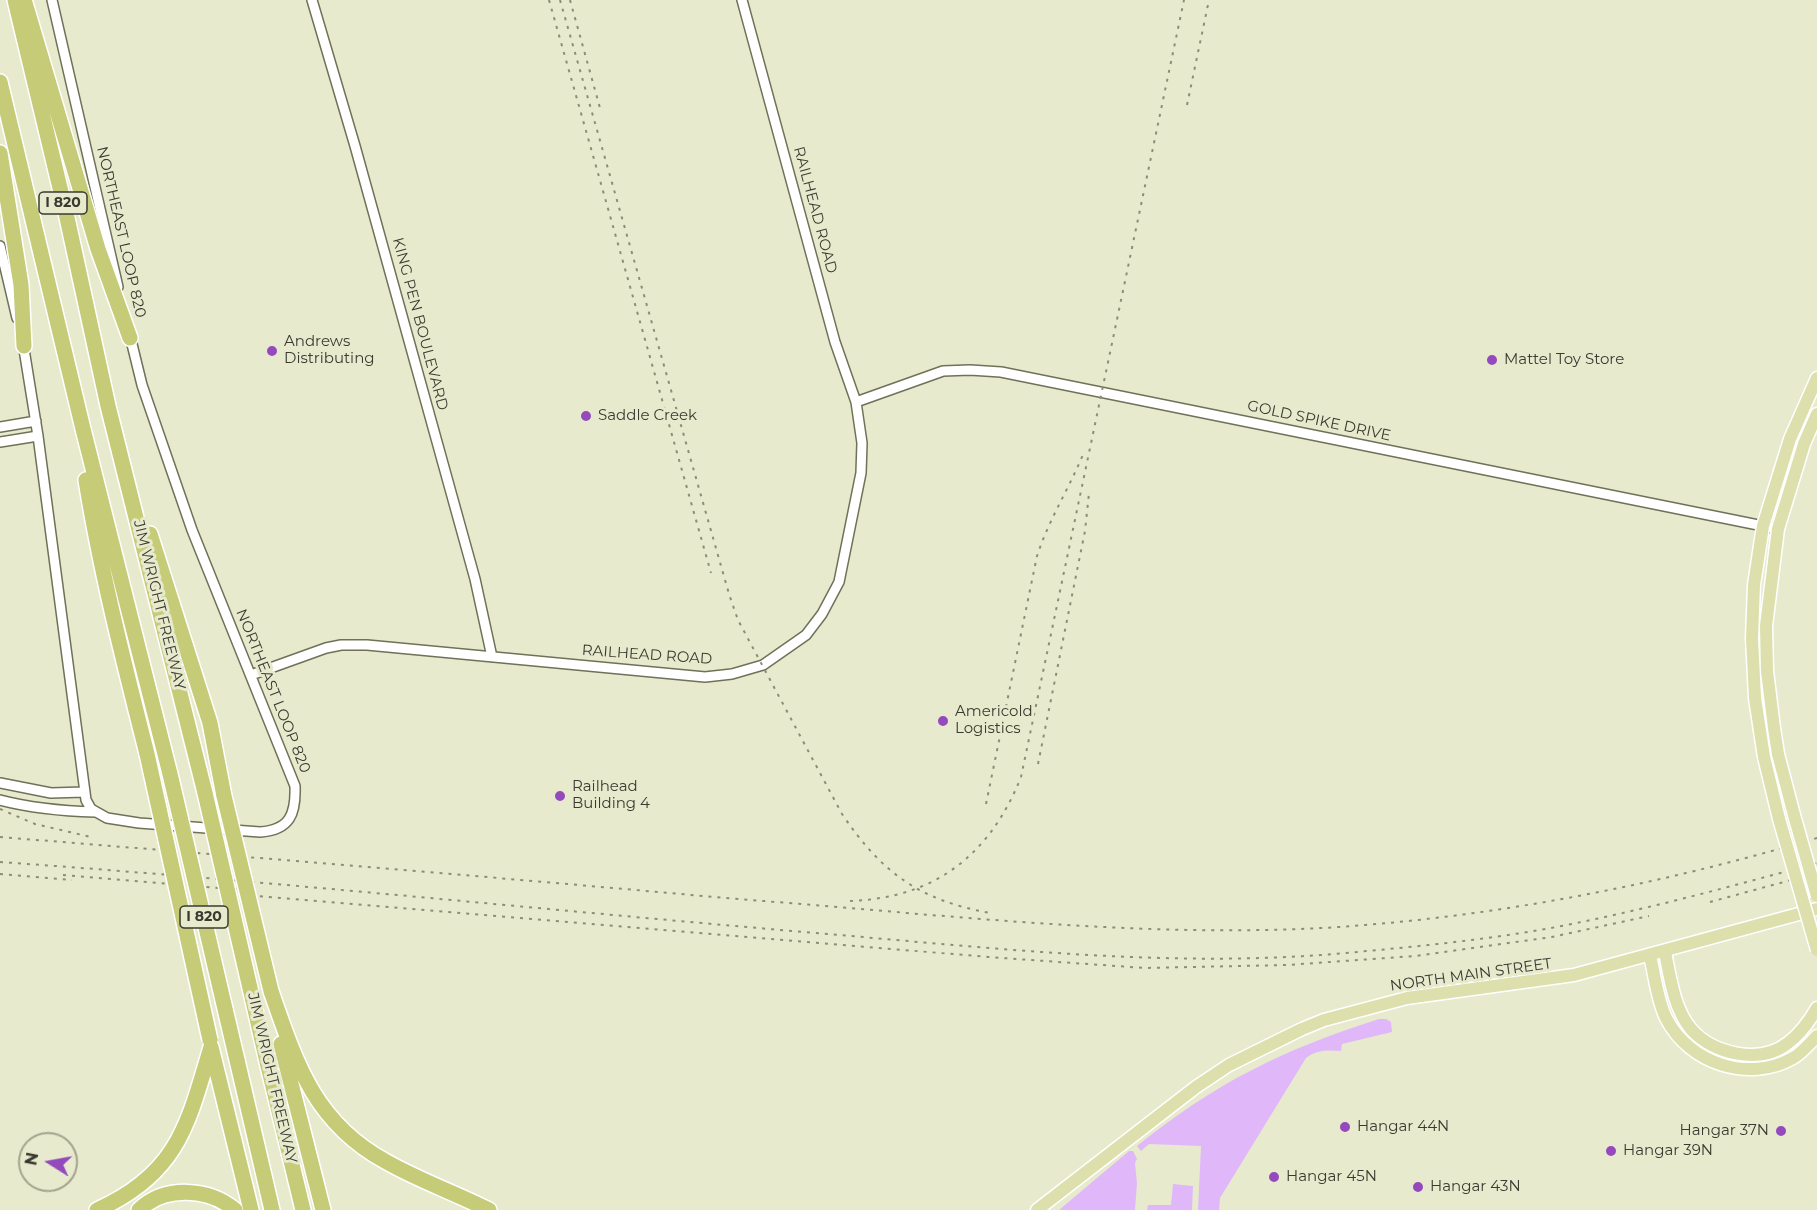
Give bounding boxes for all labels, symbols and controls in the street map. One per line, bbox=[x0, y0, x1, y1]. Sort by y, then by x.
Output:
street label: NORTHEAST LOOP 820 bbox=[93, 145, 149, 319]
street label: RAILHEAD ROAD bbox=[789, 145, 841, 275]
road number: I 820 bbox=[39, 192, 87, 214]
street label: KING PEN BOULEVARD bbox=[388, 236, 452, 412]
place label: Andrews Distributing bbox=[284, 333, 375, 368]
marker: Andrews Distributing bbox=[265, 344, 279, 358]
place label: Mattel Toy Store bbox=[1504, 351, 1624, 369]
marker: Mattel Toy Store bbox=[1485, 353, 1499, 367]
street label: GOLD SPIKE DRIVE bbox=[1246, 397, 1392, 445]
place label: Saddle Creek bbox=[598, 407, 697, 425]
marker: Saddle Creek bbox=[579, 409, 593, 423]
street label: JIM WRIGHT FREEWAY bbox=[129, 518, 189, 692]
street label: NORTHEAST LOOP 820 bbox=[232, 606, 314, 776]
street label: RAILHEAD ROAD bbox=[581, 641, 713, 669]
place label: Americold Logistics bbox=[955, 703, 1033, 738]
marker: Americold Logistics bbox=[936, 714, 950, 728]
place label: Railhead Building 4 bbox=[572, 778, 650, 813]
marker: Railhead Building 4 bbox=[553, 789, 567, 803]
road number: I 820 bbox=[180, 906, 228, 928]
street label: NORTH MAIN STREET bbox=[1389, 955, 1553, 995]
street label: JIM WRIGHT FREEWAY bbox=[244, 991, 300, 1165]
place label: Hangar 44N bbox=[1357, 1118, 1449, 1136]
marker: Hangar 44N bbox=[1338, 1120, 1352, 1134]
place label: Hangar 37N bbox=[1679, 1122, 1769, 1140]
marker: Hangar 37N bbox=[1774, 1124, 1788, 1138]
north arrow bbox=[18, 1132, 78, 1192]
place label: Hangar 39N bbox=[1623, 1142, 1713, 1160]
marker: Hangar 39N bbox=[1604, 1144, 1618, 1158]
text: N bbox=[21, 1151, 42, 1167]
place label: Hangar 45N bbox=[1286, 1168, 1377, 1186]
marker: Hangar 45N bbox=[1267, 1170, 1281, 1184]
place label: Hangar 43N bbox=[1430, 1178, 1521, 1196]
marker: Hangar 43N bbox=[1411, 1180, 1425, 1194]

